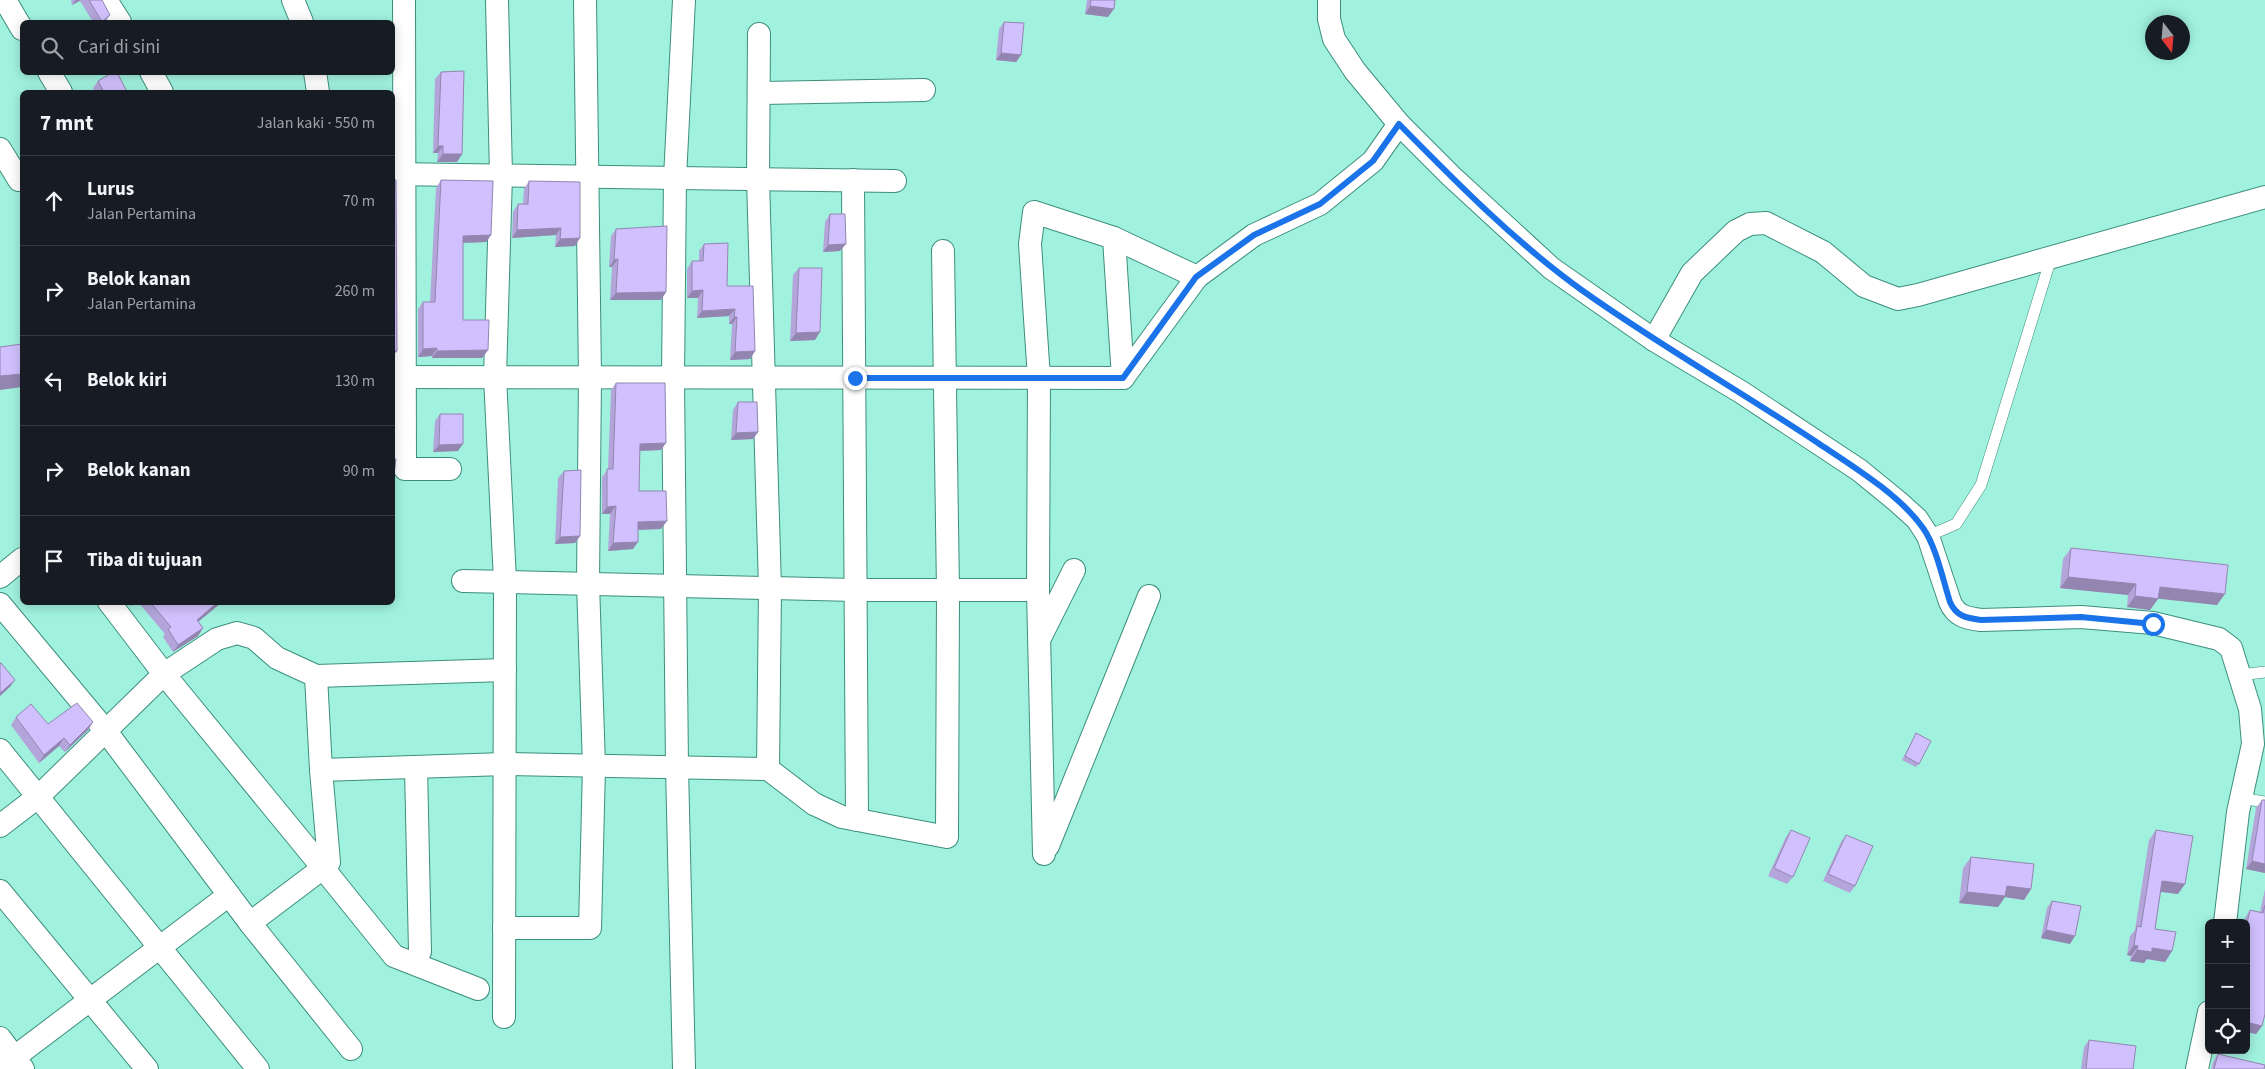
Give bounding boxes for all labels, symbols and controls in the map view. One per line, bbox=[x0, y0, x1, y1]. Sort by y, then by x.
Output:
north arrow bbox=[2145, 15, 2190, 60]
search box bbox=[20, 20, 395, 75]
icon: search bbox=[38, 34, 66, 62]
text: Cari di sini bbox=[78, 34, 160, 61]
text: 7 mnt bbox=[40, 108, 93, 138]
text: Jalan kaki · 550 m bbox=[257, 112, 375, 134]
text: Lurus bbox=[87, 176, 134, 203]
icon: ahead bbox=[40, 187, 68, 215]
text: 70 m bbox=[343, 190, 375, 212]
text: Jalan Pertamina bbox=[87, 203, 196, 225]
text: Belok kanan bbox=[87, 266, 191, 293]
icon: right bbox=[40, 277, 68, 305]
text: 260 m bbox=[335, 280, 375, 302]
text: Jalan Pertamina bbox=[87, 293, 196, 315]
icon: left bbox=[40, 367, 68, 395]
text: Belok kiri bbox=[87, 367, 167, 394]
route end bbox=[844, 367, 867, 390]
text: 130 m bbox=[335, 370, 375, 392]
icon: right bbox=[40, 457, 68, 485]
text: Belok kanan bbox=[87, 457, 191, 484]
text: 90 m bbox=[343, 460, 375, 482]
icon: arrive bbox=[40, 547, 68, 575]
text: Tiba di tujuan bbox=[87, 547, 202, 574]
route start bbox=[2142, 613, 2165, 636]
map controls bbox=[2205, 919, 2250, 1054]
button: + bbox=[2205, 919, 2250, 964]
button: − bbox=[2205, 964, 2250, 1009]
button: locate bbox=[2205, 1009, 2250, 1054]

